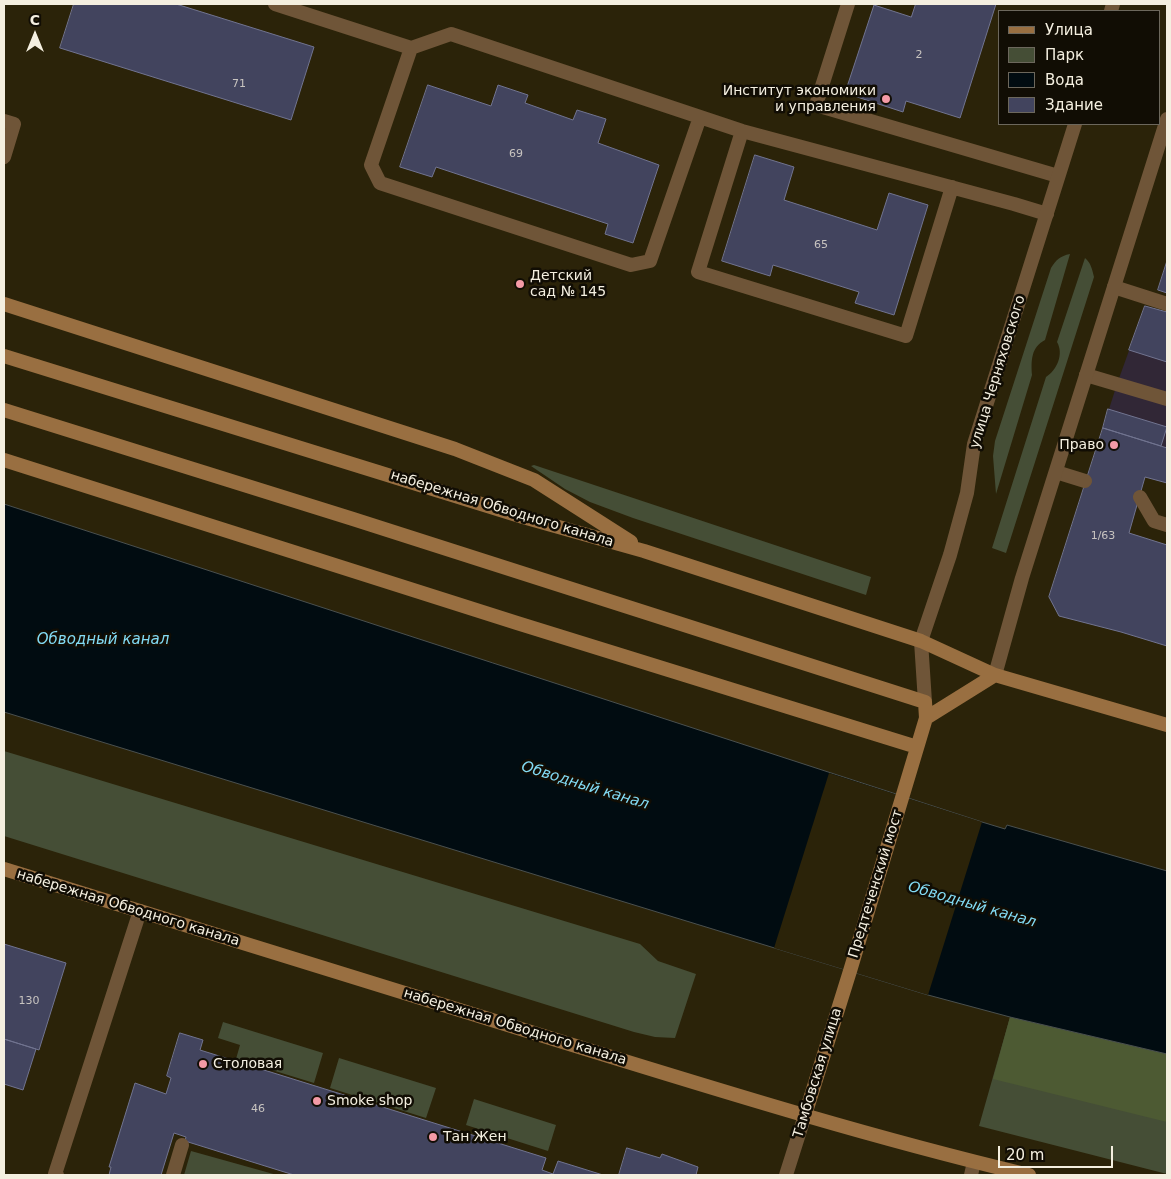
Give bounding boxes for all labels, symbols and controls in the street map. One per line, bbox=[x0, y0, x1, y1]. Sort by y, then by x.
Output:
north arrow bbox=[10, 10, 60, 60]
legend bbox=[998, 10, 1161, 125]
text: С bbox=[30, 12, 40, 28]
text: Улица bbox=[1045, 21, 1093, 39]
text: Парк bbox=[1045, 46, 1084, 64]
house number: 2 bbox=[916, 48, 922, 62]
text: Вода bbox=[1045, 71, 1084, 89]
house number: 71 bbox=[232, 77, 246, 91]
place label: Институт экономики и управления bbox=[723, 83, 876, 115]
marker: Институт экономики и управления bbox=[880, 93, 892, 105]
text: Здание bbox=[1045, 96, 1103, 114]
house number: 69 bbox=[509, 147, 523, 161]
house number: 65 bbox=[814, 238, 828, 252]
place label: Детский сад № 145 bbox=[530, 268, 606, 300]
marker: Детский сад № 145 bbox=[514, 278, 526, 290]
street label: улица Черняховского bbox=[967, 293, 1029, 451]
place label: Право bbox=[1059, 437, 1104, 453]
marker: Право bbox=[1108, 439, 1120, 451]
street label: набережная Обводного канала bbox=[389, 467, 615, 551]
house number: 1/63 bbox=[1091, 529, 1115, 543]
water label: Обводный канал bbox=[37, 631, 169, 649]
water label: Обводный канал bbox=[519, 758, 651, 814]
street label: Предтеченский мост bbox=[845, 808, 907, 960]
street label: набережная Обводного канала bbox=[15, 866, 241, 950]
water label: Обводный канал bbox=[906, 878, 1038, 932]
street label: набережная Обводного канала bbox=[402, 985, 628, 1069]
house number: 130 bbox=[19, 994, 39, 1008]
street label: Тамбовская улица bbox=[790, 1006, 846, 1140]
place label: Столовая bbox=[213, 1056, 282, 1072]
marker: Столовая bbox=[197, 1058, 209, 1070]
place label: Smoke shop bbox=[327, 1093, 412, 1109]
marker: Smoke shop bbox=[311, 1095, 323, 1107]
house number: 46 bbox=[251, 1102, 265, 1116]
place label: Тан Жен bbox=[443, 1129, 507, 1145]
marker: Тан Жен bbox=[427, 1131, 439, 1143]
scale bar bbox=[1001, 1136, 1116, 1168]
text: 20 m bbox=[1006, 1146, 1044, 1164]

